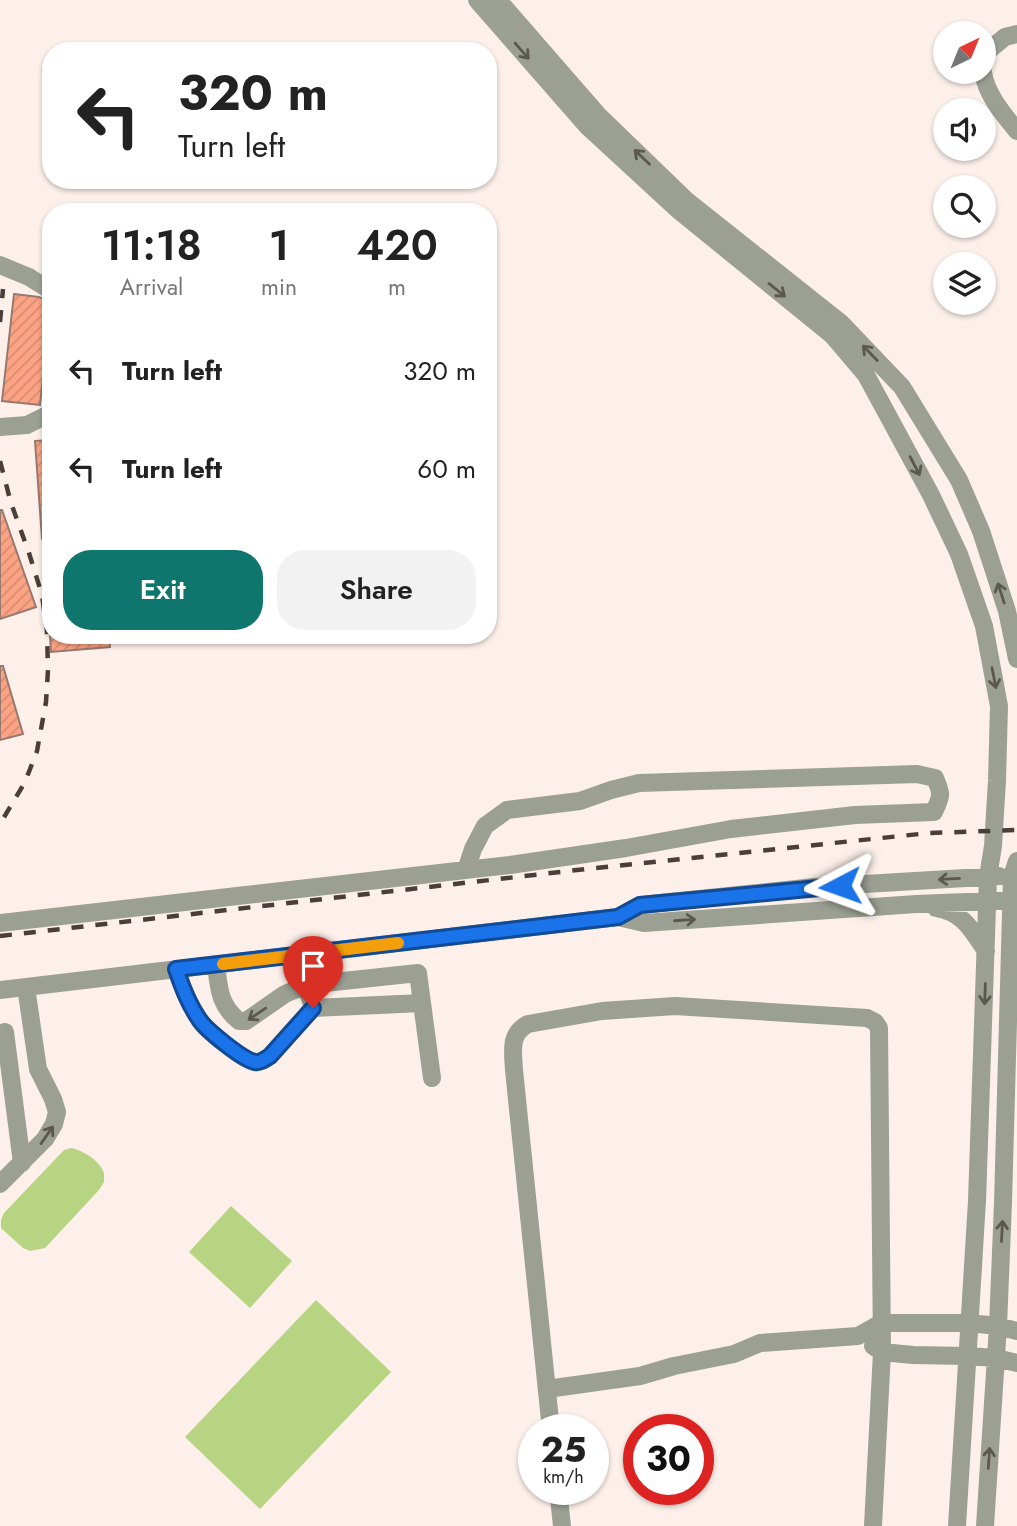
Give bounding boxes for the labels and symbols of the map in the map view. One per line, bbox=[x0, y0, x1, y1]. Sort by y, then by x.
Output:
north arrow bbox=[933, 21, 996, 84]
one-way arrow bbox=[514, 42, 530, 60]
one-way arrow bbox=[634, 149, 651, 166]
one-way arrow bbox=[767, 282, 785, 297]
one-way arrow bbox=[862, 345, 879, 362]
one-way arrow bbox=[909, 455, 922, 476]
one-way arrow bbox=[994, 583, 1006, 605]
one-way arrow bbox=[987, 666, 1001, 689]
position arrow bbox=[803, 849, 877, 923]
one-way arrow bbox=[938, 873, 961, 886]
one-way arrow bbox=[674, 913, 696, 926]
pin bbox=[283, 936, 343, 1008]
one-way arrow bbox=[978, 982, 991, 1005]
one-way arrow bbox=[248, 1007, 267, 1021]
one-way arrow bbox=[40, 1126, 54, 1145]
one-way arrow bbox=[996, 1220, 1009, 1243]
speed limit sign: 30 bbox=[623, 1414, 714, 1505]
one-way arrow bbox=[983, 1447, 996, 1470]

